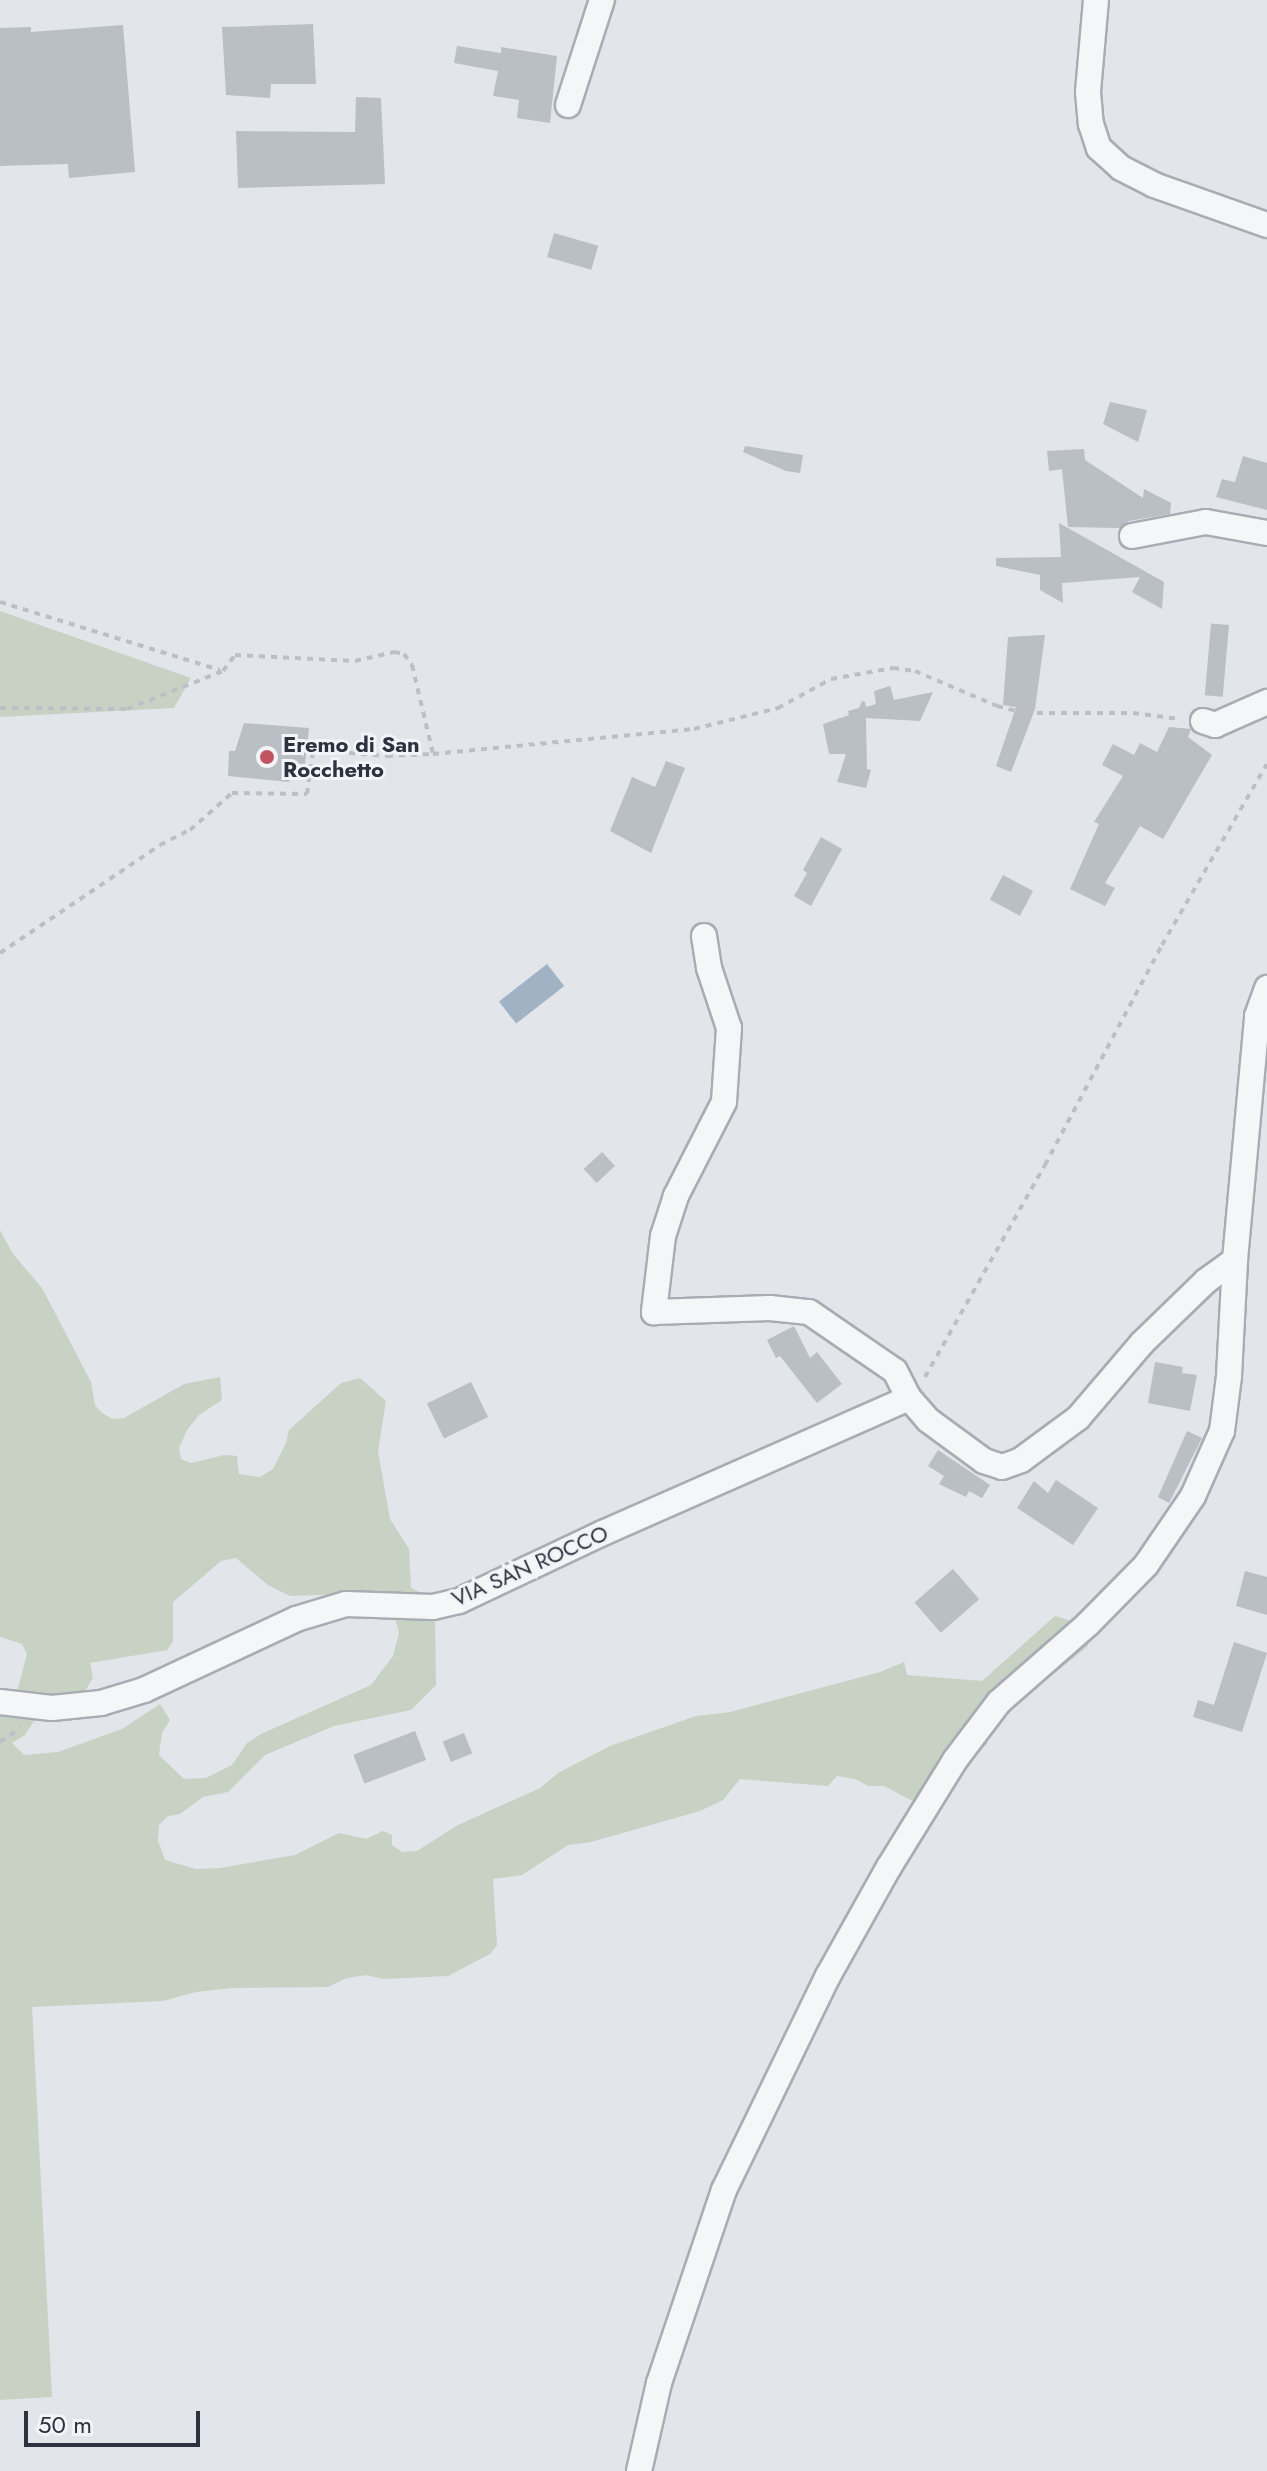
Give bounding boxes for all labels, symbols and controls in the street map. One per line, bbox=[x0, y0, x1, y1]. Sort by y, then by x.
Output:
place label: Eremo di San Rocchetto bbox=[283, 731, 420, 782]
marker: Eremo di San Rocchetto bbox=[258, 748, 276, 766]
street label: VIA SAN ROCCO bbox=[448, 1520, 612, 1612]
scale bar bbox=[28, 2395, 204, 2445]
text: 50 m bbox=[38, 2407, 92, 2442]

